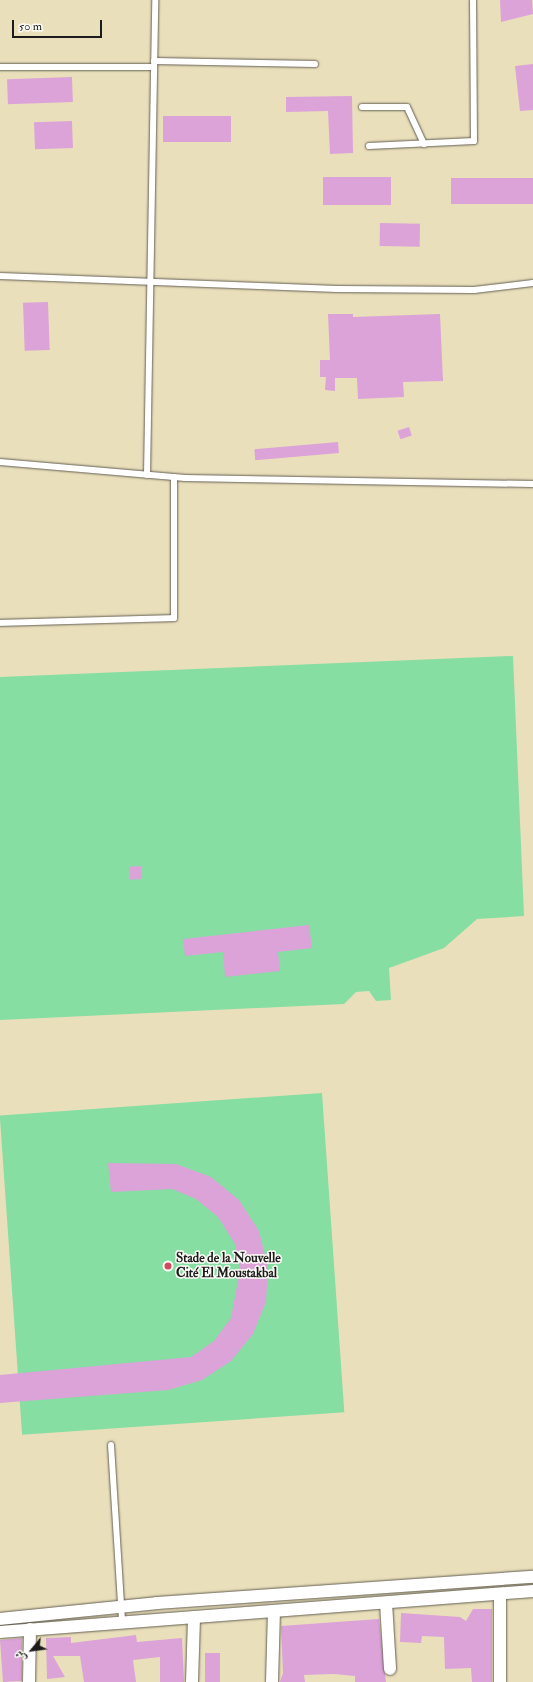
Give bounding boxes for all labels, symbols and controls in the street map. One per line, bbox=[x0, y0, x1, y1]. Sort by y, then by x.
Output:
scale bar bbox=[14, 12, 104, 38]
text: 50 m bbox=[19, 19, 42, 34]
place label: Stade de la Nouvelle Cité El Moustakbal bbox=[176, 1251, 281, 1282]
marker: Stade de la Nouvelle Cité El Moustakbal bbox=[163, 1261, 173, 1271]
north arrow bbox=[12, 1630, 52, 1670]
text: ش bbox=[13, 1648, 29, 1664]

